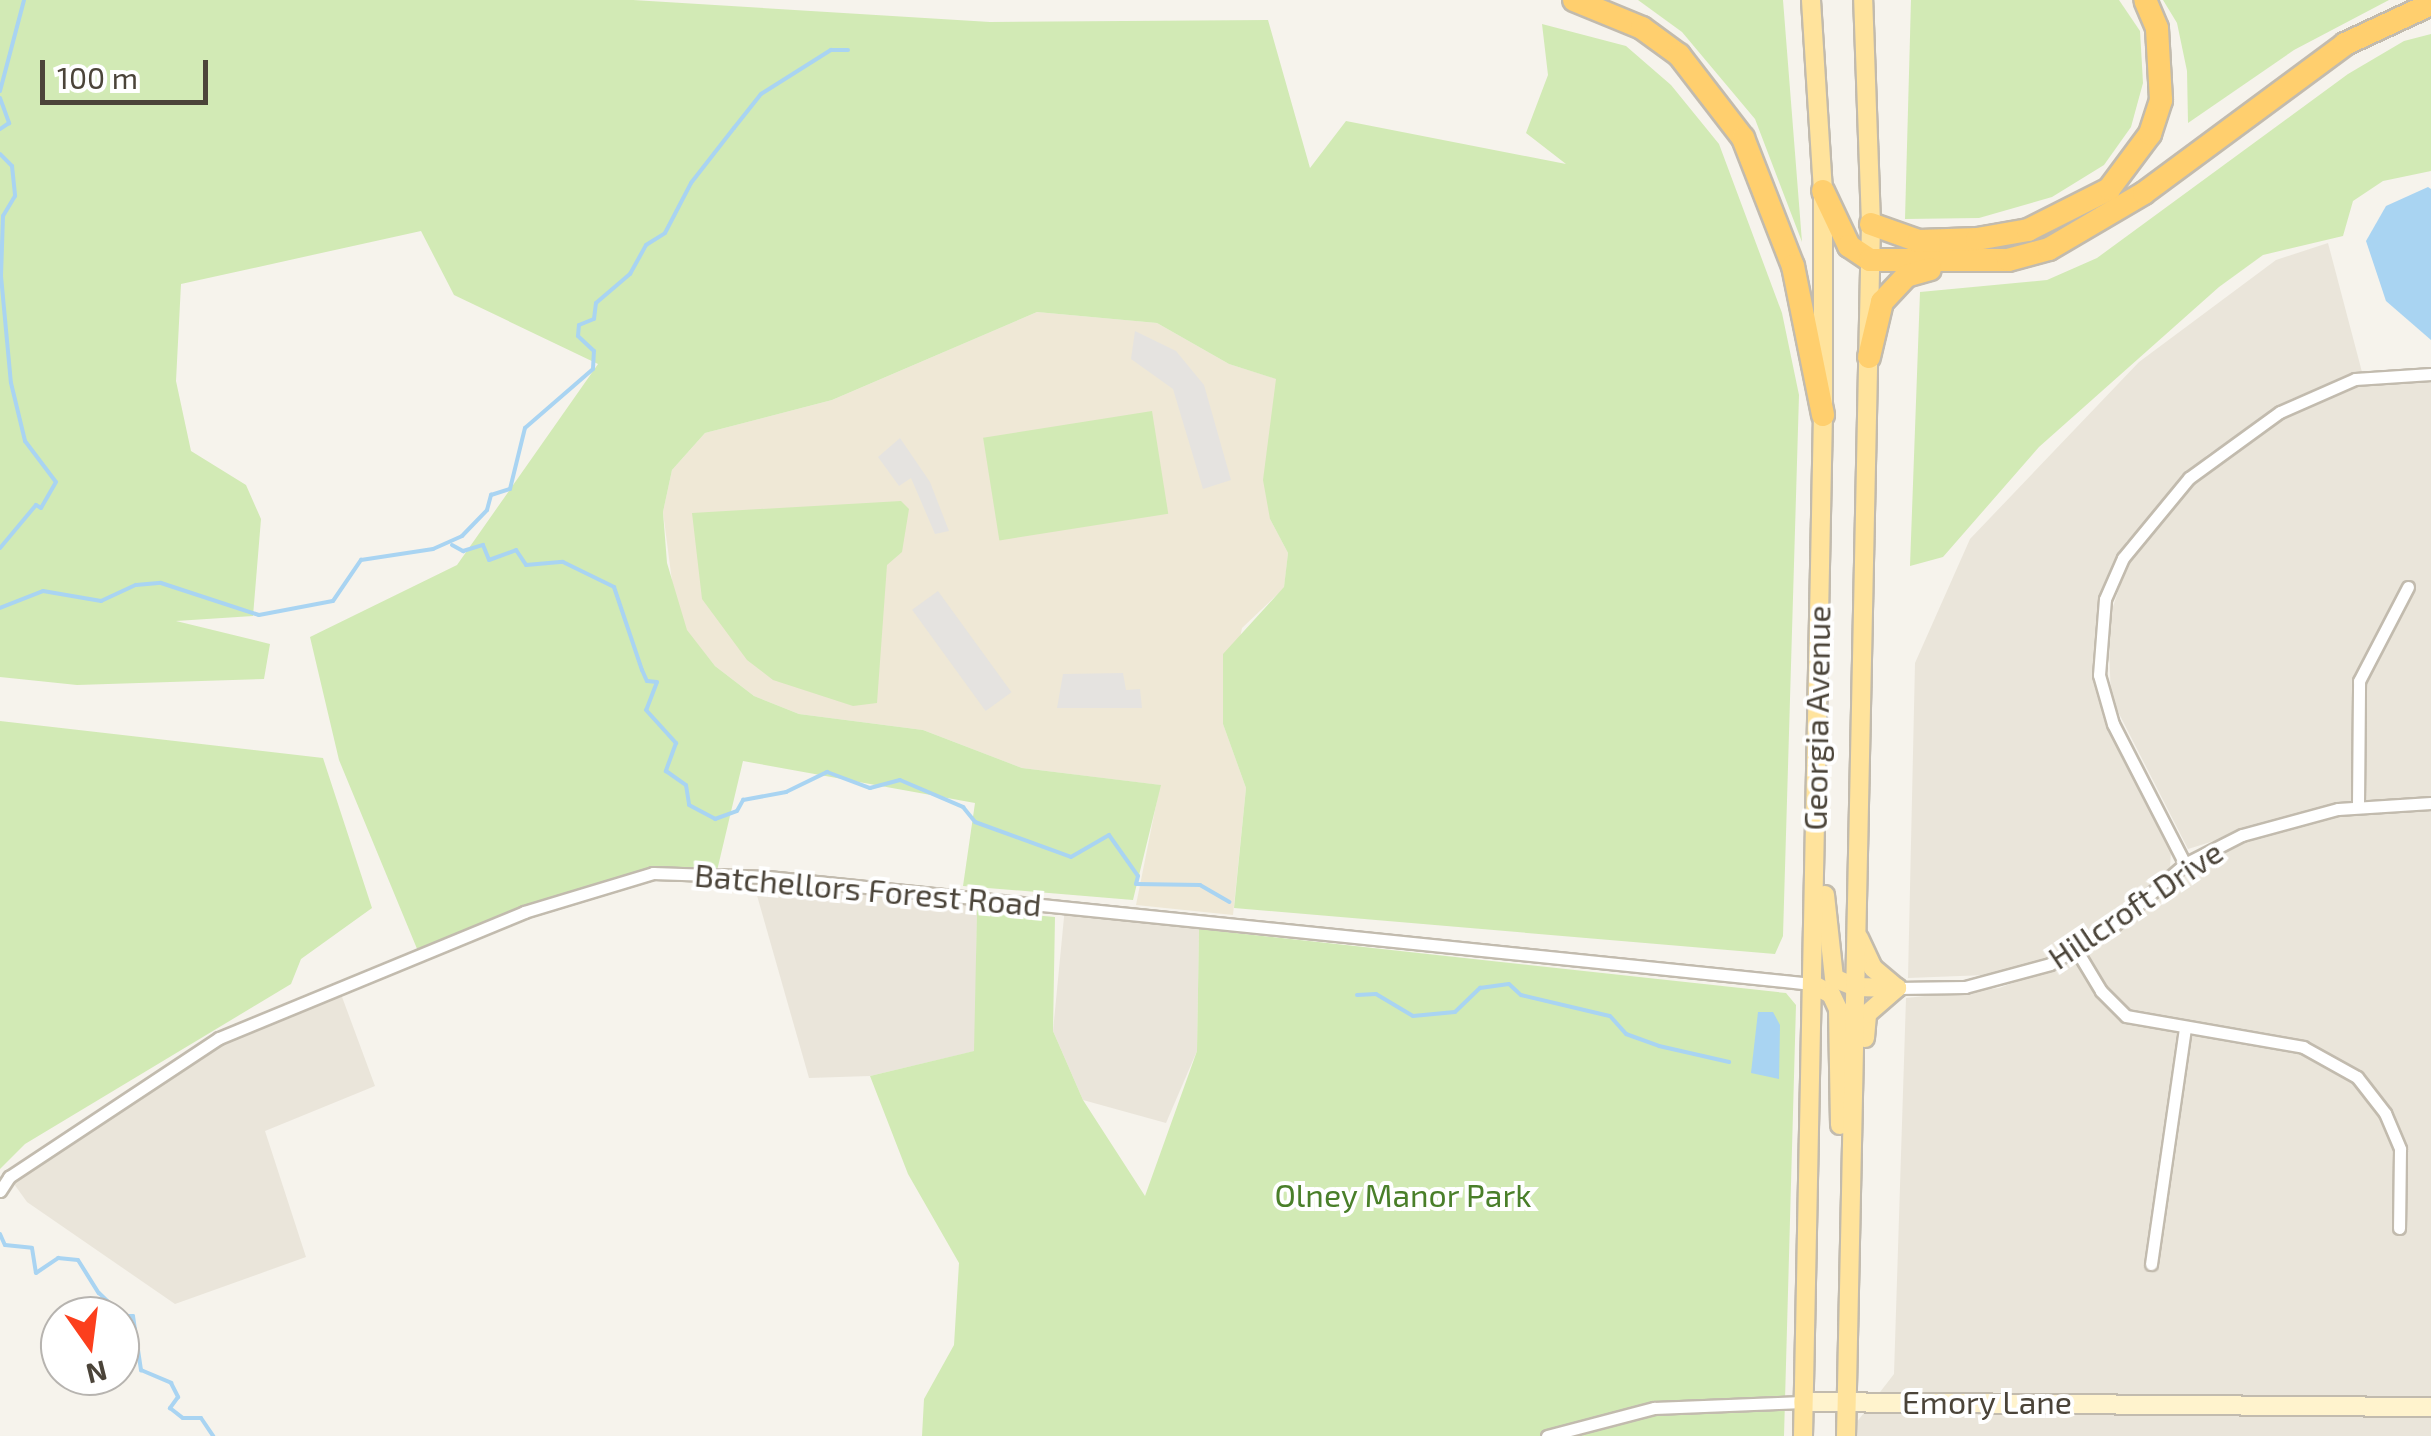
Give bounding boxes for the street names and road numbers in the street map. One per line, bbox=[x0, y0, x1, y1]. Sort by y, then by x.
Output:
street label: Georgia Avenue bbox=[1795, 605, 1837, 831]
street label: Hillcroft Drive bbox=[2041, 832, 2229, 976]
street label: Batchellors Forest Road bbox=[693, 855, 1043, 923]
street label: Emory Lane bbox=[1902, 1382, 2072, 1420]

